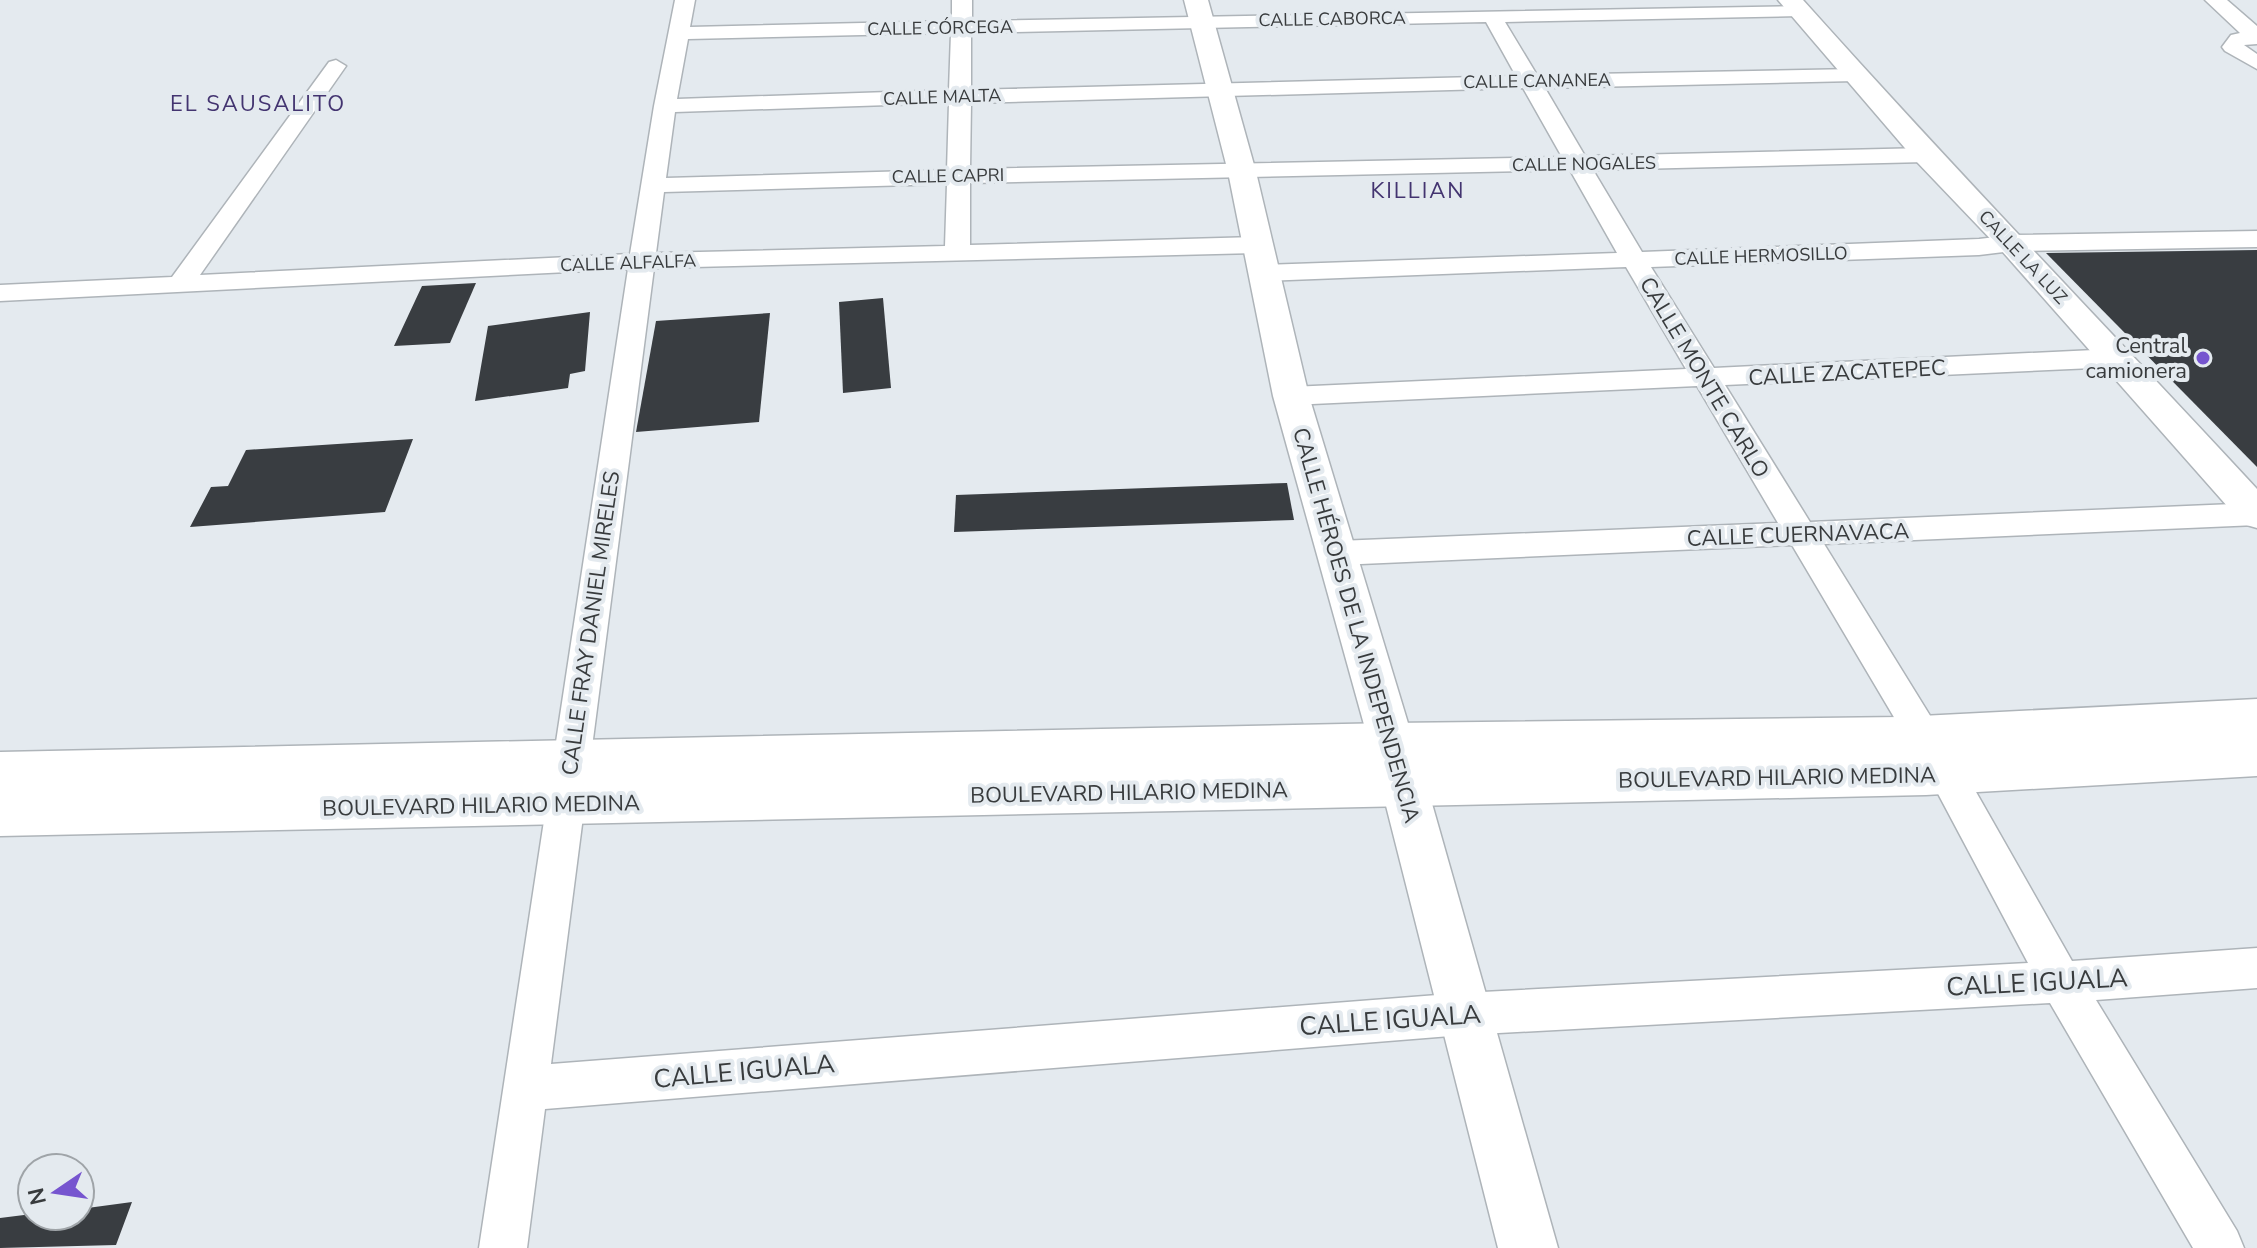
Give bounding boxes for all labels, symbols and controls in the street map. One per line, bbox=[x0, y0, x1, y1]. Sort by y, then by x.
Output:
street label: CALLE CABORCA bbox=[1258, 6, 1406, 32]
street label: CALLE CÓRCEGA bbox=[867, 15, 1013, 41]
street label: CALLE CANANEA bbox=[1463, 68, 1611, 94]
street label: CALLE MALTA bbox=[883, 83, 1001, 111]
district label: EL SAUSALITO bbox=[170, 89, 346, 119]
street label: CALLE NOGALES bbox=[1512, 151, 1656, 177]
street label: CALLE CAPRI bbox=[892, 163, 1004, 189]
district label: KILLIAN bbox=[1370, 176, 1466, 206]
street label: CALLE LA LUZ bbox=[1973, 205, 2073, 309]
street label: CALLE HERMOSILLO bbox=[1674, 241, 1848, 271]
street label: CALLE ALFALFA bbox=[560, 249, 696, 277]
street label: CALLE MONTE CARLO bbox=[1632, 271, 1776, 484]
place label: Central camionera bbox=[2085, 331, 2187, 386]
marker: Central camionera bbox=[2194, 349, 2212, 367]
street label: CALLE ZACATEPEC bbox=[1748, 353, 1947, 393]
street label: CALLE HÉROES DE LA INDEPENDENCIA bbox=[1285, 424, 1427, 826]
street label: CALLE FRAY DANIEL MIRELES bbox=[555, 469, 627, 777]
street label: CALLE CUERNAVACA bbox=[1686, 516, 1910, 554]
street label: BOULEVARD HILARIO MEDINA bbox=[1618, 760, 1936, 796]
street label: BOULEVARD HILARIO MEDINA bbox=[970, 775, 1288, 811]
street label: BOULEVARD HILARIO MEDINA bbox=[322, 788, 640, 824]
street label: CALLE IGUALA bbox=[1945, 960, 2129, 1005]
street label: CALLE IGUALA bbox=[1298, 997, 1482, 1044]
street label: CALLE IGUALA bbox=[652, 1046, 836, 1097]
north arrow bbox=[16, 1152, 96, 1232]
text: N bbox=[21, 1185, 54, 1208]

